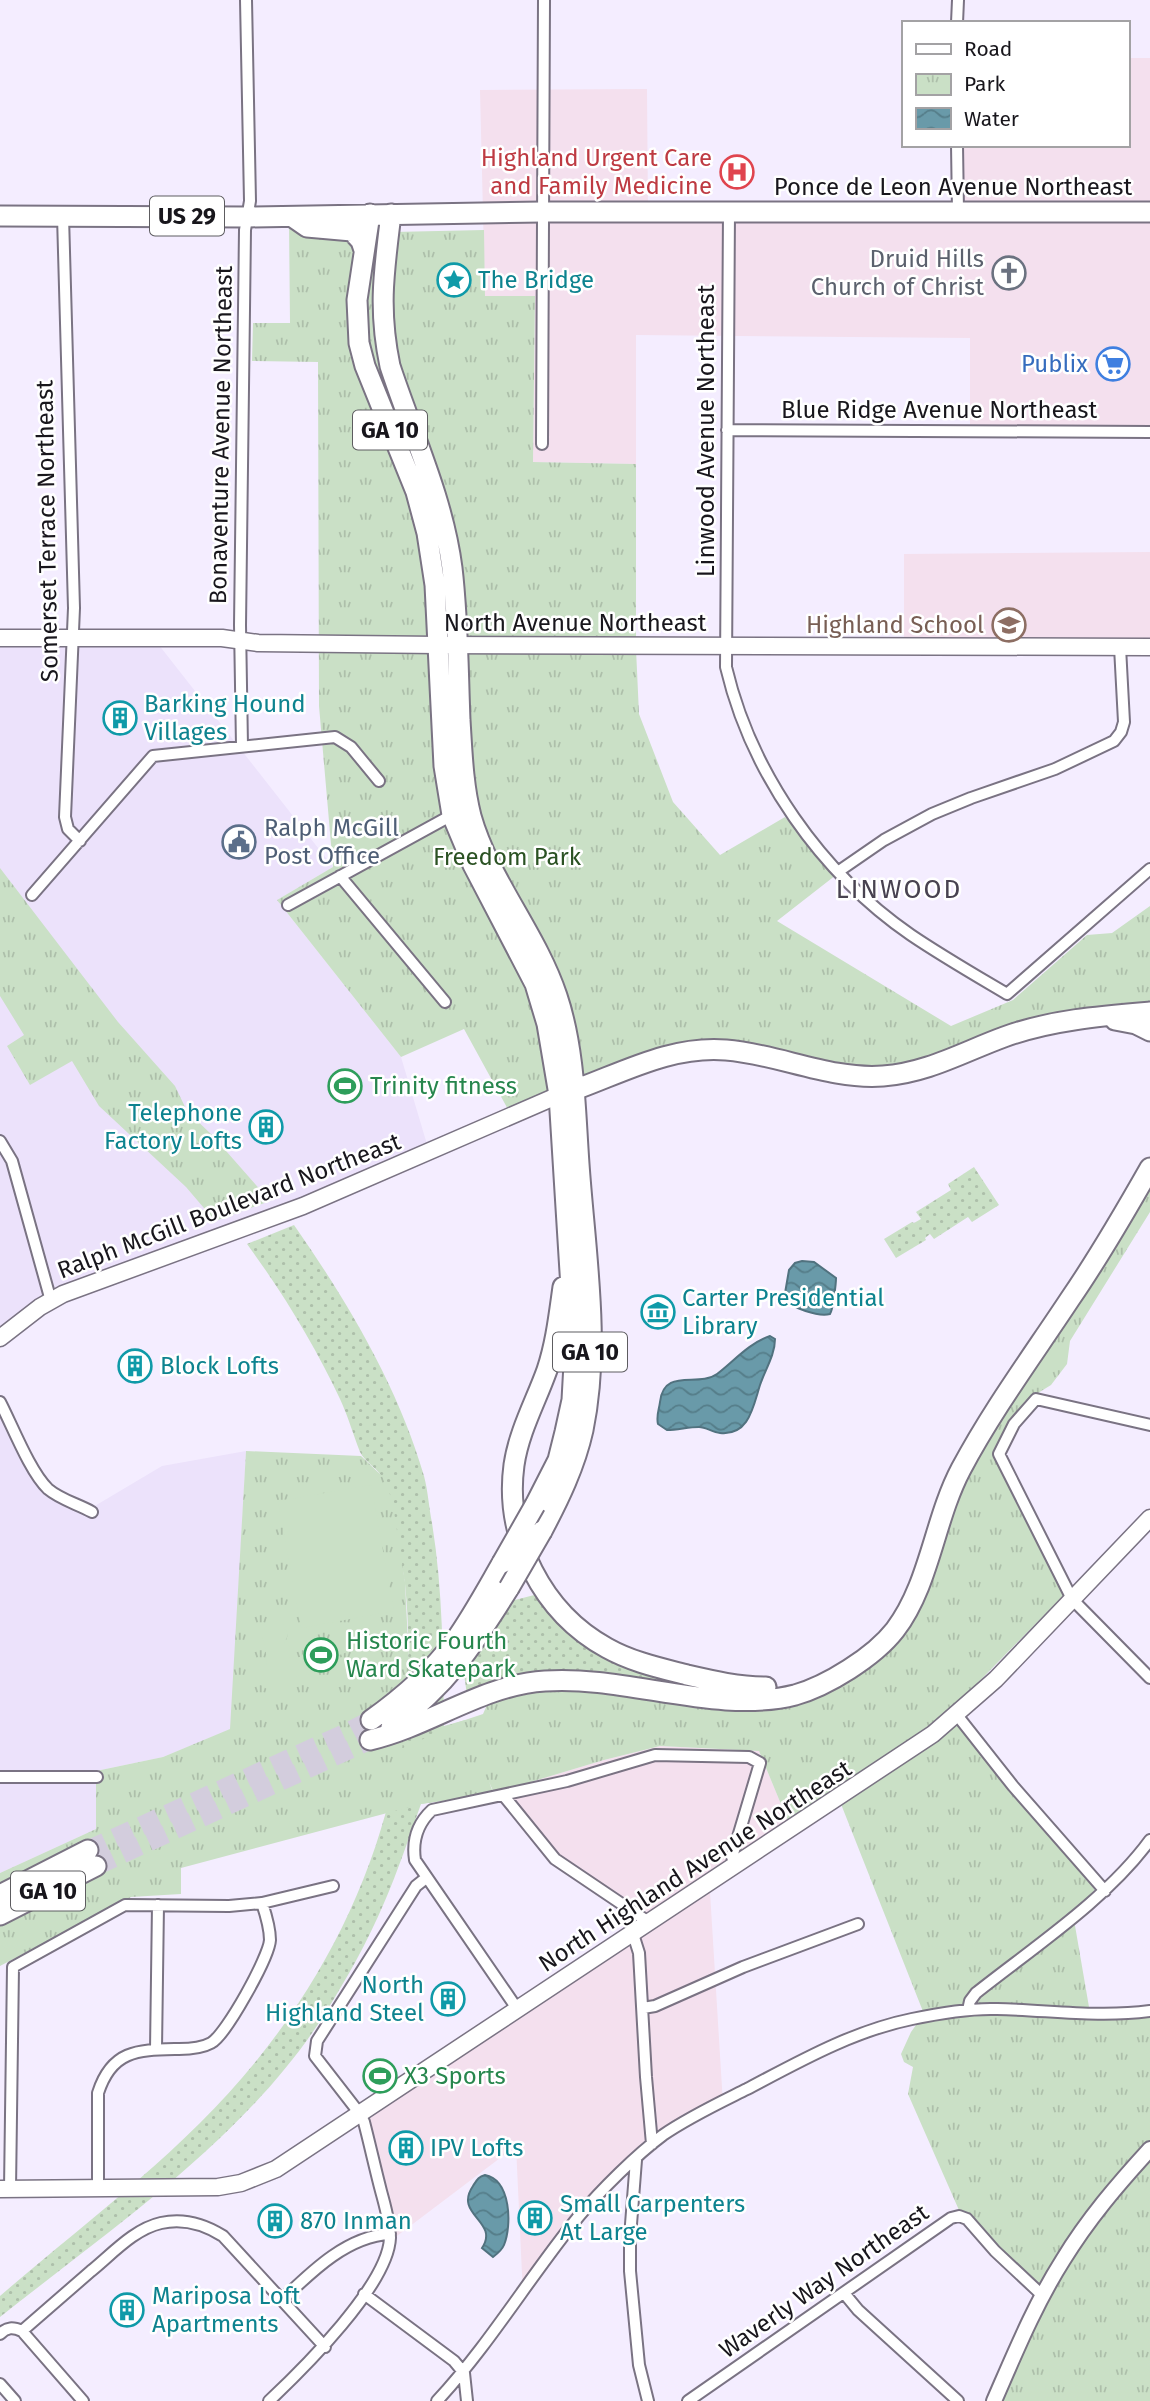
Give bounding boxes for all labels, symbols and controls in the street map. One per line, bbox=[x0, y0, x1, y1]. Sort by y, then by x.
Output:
legend bbox=[902, 21, 1129, 147]
text: Road bbox=[964, 36, 1012, 62]
text: Park bbox=[964, 71, 1006, 97]
text: Water bbox=[964, 106, 1019, 132]
place label: Highland Urgent Care and Family Medicine bbox=[481, 144, 712, 200]
hospital icon: Highland Urgent Care and Family Medicine bbox=[718, 153, 756, 191]
street label: Ponce de Leon Avenue Northeast bbox=[774, 173, 1133, 201]
road number: US 29 bbox=[150, 196, 224, 236]
place label: Druid Hills Church of Christ bbox=[811, 245, 984, 301]
church icon: Druid Hills Church of Christ bbox=[990, 254, 1028, 292]
place icon: The Bridge bbox=[435, 261, 473, 299]
street label: Bonaventure Avenue Northeast bbox=[204, 265, 238, 605]
place label: The Bridge bbox=[478, 266, 594, 294]
street label: Linwood Avenue Northeast bbox=[692, 284, 720, 577]
supermarket icon: Publix bbox=[1094, 345, 1132, 383]
place label: Publix bbox=[1021, 350, 1088, 378]
street label: Somerset Terrace Northeast bbox=[30, 379, 64, 682]
street label: Blue Ridge Avenue Northeast bbox=[781, 396, 1097, 424]
road number: GA 10 bbox=[353, 410, 427, 450]
school or university icon: Highland School bbox=[990, 606, 1028, 644]
street label: North Avenue Northeast bbox=[444, 609, 707, 637]
place label: Highland School bbox=[806, 611, 984, 639]
place label: Barking Hound Villages bbox=[144, 690, 306, 746]
building icon: Barking Hound Villages bbox=[101, 699, 139, 737]
place label: Ralph McGill Post Office bbox=[264, 814, 399, 870]
public building icon: Ralph McGill Post Office bbox=[220, 823, 258, 861]
park label: Freedom Park bbox=[433, 843, 582, 871]
district label: LINWOOD bbox=[836, 874, 962, 905]
sports icon: Trinity fitness bbox=[326, 1067, 364, 1105]
place label: Trinity fitness bbox=[370, 1072, 517, 1100]
place label: Telephone Factory Lofts bbox=[104, 1099, 242, 1155]
building icon: Telephone Factory Lofts bbox=[247, 1108, 285, 1146]
street label: Ralph McGill Boulevard Northeast bbox=[53, 1127, 405, 1285]
place label: Carter Presidential Library bbox=[682, 1284, 884, 1340]
museum icon: Carter Presidential Library bbox=[639, 1293, 677, 1331]
road number: GA 10 bbox=[553, 1332, 627, 1372]
building icon: Block Lofts bbox=[116, 1347, 154, 1385]
place label: Block Lofts bbox=[160, 1352, 279, 1380]
place label: Historic Fourth Ward Skatepark bbox=[346, 1627, 516, 1683]
sports icon: Historic Fourth Ward Skatepark bbox=[302, 1636, 340, 1674]
street label: North Highland Avenue Northeast bbox=[533, 1754, 857, 1978]
road number: GA 10 bbox=[11, 1872, 85, 1910]
place label: North Highland Steel bbox=[265, 1971, 424, 2027]
building icon: North Highland Steel bbox=[429, 1980, 467, 2018]
sports icon: X3 Sports bbox=[361, 2057, 399, 2095]
place label: X3 Sports bbox=[404, 2062, 506, 2090]
building icon: IPV Lofts bbox=[387, 2129, 425, 2167]
place label: IPV Lofts bbox=[430, 2134, 524, 2162]
place label: Small Carpenters At Large bbox=[560, 2190, 745, 2246]
street label: Waverly Way Northeast bbox=[714, 2198, 934, 2364]
building icon: Small Carpenters At Large bbox=[516, 2199, 554, 2237]
building icon: 870 Inman bbox=[256, 2202, 294, 2240]
place label: 870 Inman bbox=[300, 2207, 412, 2235]
place label: Mariposa Loft Apartments bbox=[152, 2282, 301, 2338]
building icon: Mariposa Loft Apartments bbox=[108, 2291, 146, 2329]

